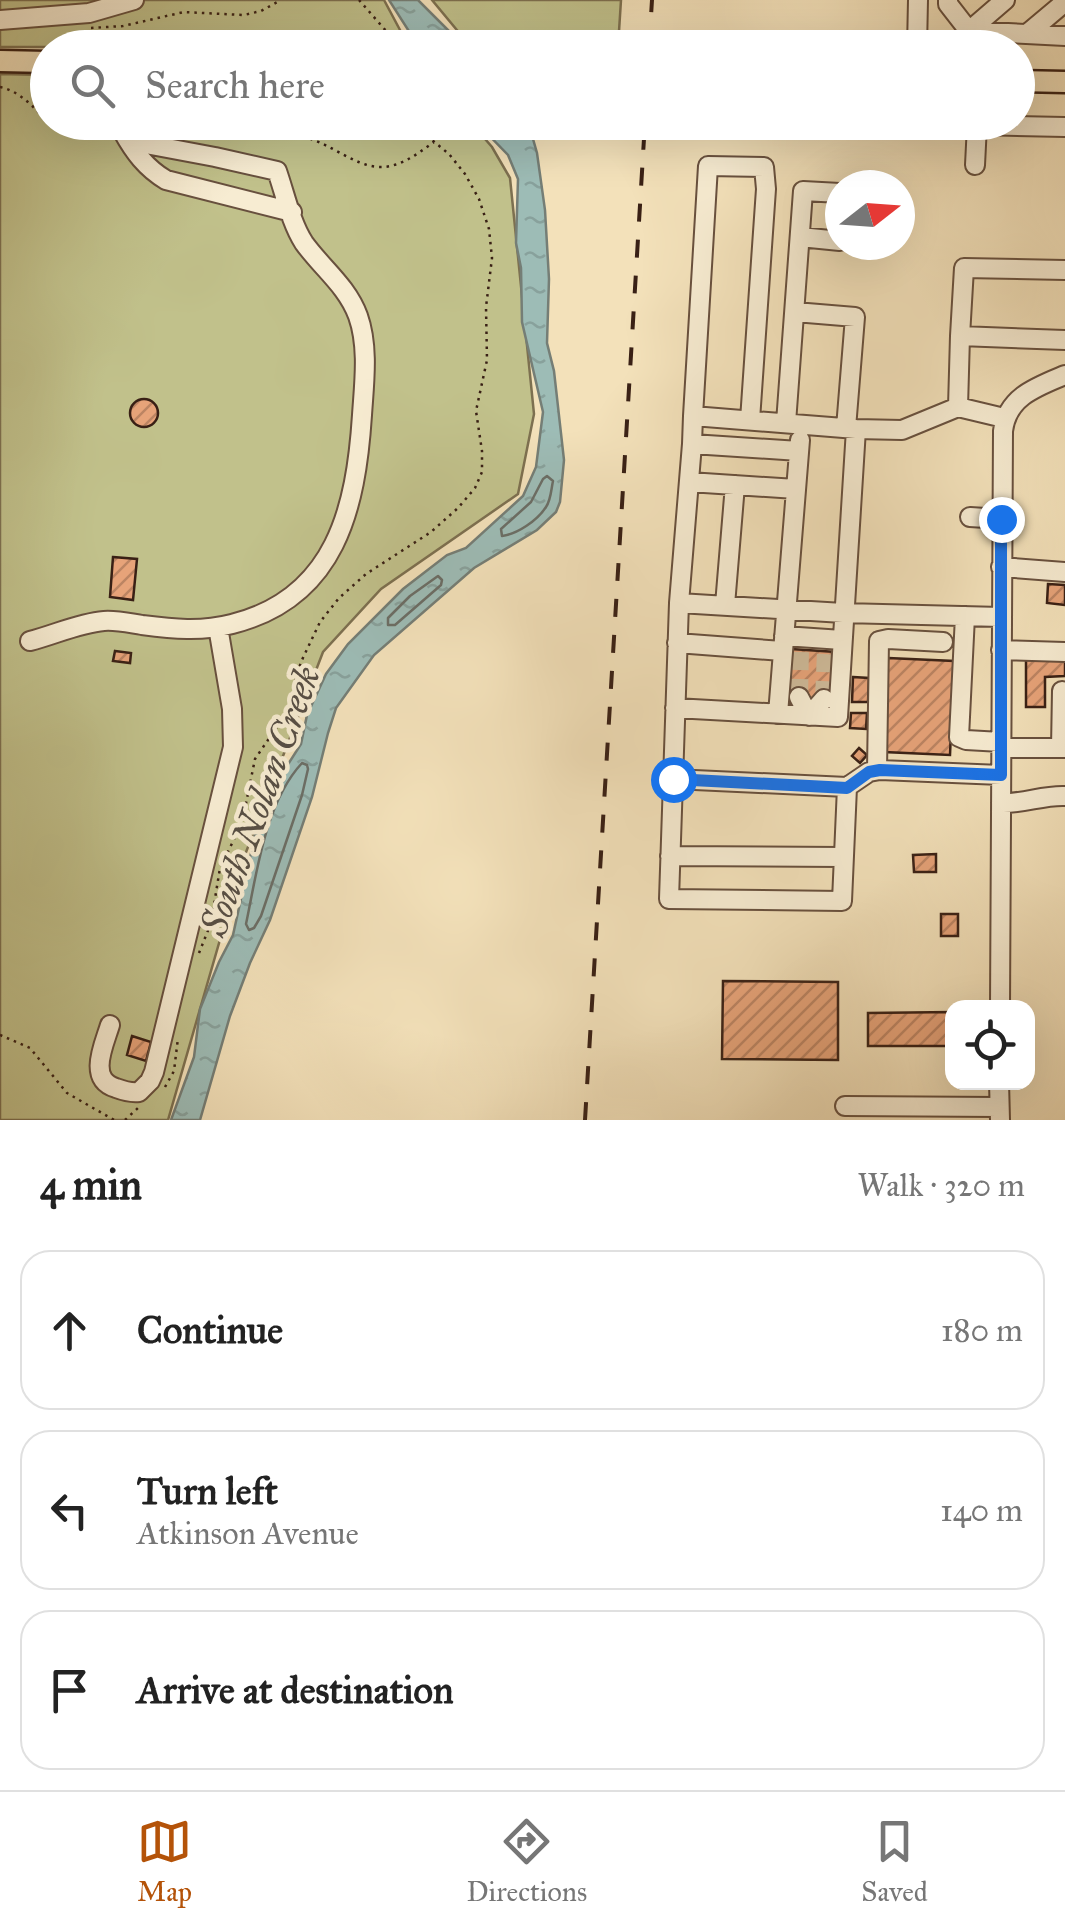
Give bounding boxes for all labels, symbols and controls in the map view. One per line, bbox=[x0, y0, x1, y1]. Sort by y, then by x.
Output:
search box bbox=[30, 30, 1035, 140]
icon: search bbox=[65, 58, 120, 113]
text: Search here bbox=[145, 62, 325, 108]
north arrow bbox=[825, 170, 915, 260]
route end bbox=[979, 497, 1025, 543]
water label: South Nolan Creek bbox=[190, 660, 330, 943]
route start bbox=[651, 757, 697, 803]
map controls bbox=[945, 1000, 1035, 1090]
button: locate bbox=[945, 1000, 1035, 1090]
text: 4 min bbox=[40, 1159, 142, 1211]
text: Walk · 320 m bbox=[857, 1166, 1025, 1205]
icon: ahead bbox=[42, 1303, 97, 1358]
text: Continue bbox=[137, 1307, 283, 1353]
text: 180 m bbox=[941, 1311, 1023, 1350]
text: Turn left bbox=[137, 1468, 278, 1514]
icon: left bbox=[42, 1483, 97, 1538]
text: 140 m bbox=[940, 1491, 1023, 1530]
text: Atkinson Avenue bbox=[137, 1514, 359, 1553]
icon: arrive bbox=[42, 1663, 97, 1718]
text: Arrive at destination bbox=[137, 1667, 454, 1713]
tab: Map bbox=[137, 1814, 192, 1909]
tab: Directions bbox=[466, 1814, 587, 1909]
tab: Saved bbox=[861, 1814, 928, 1909]

